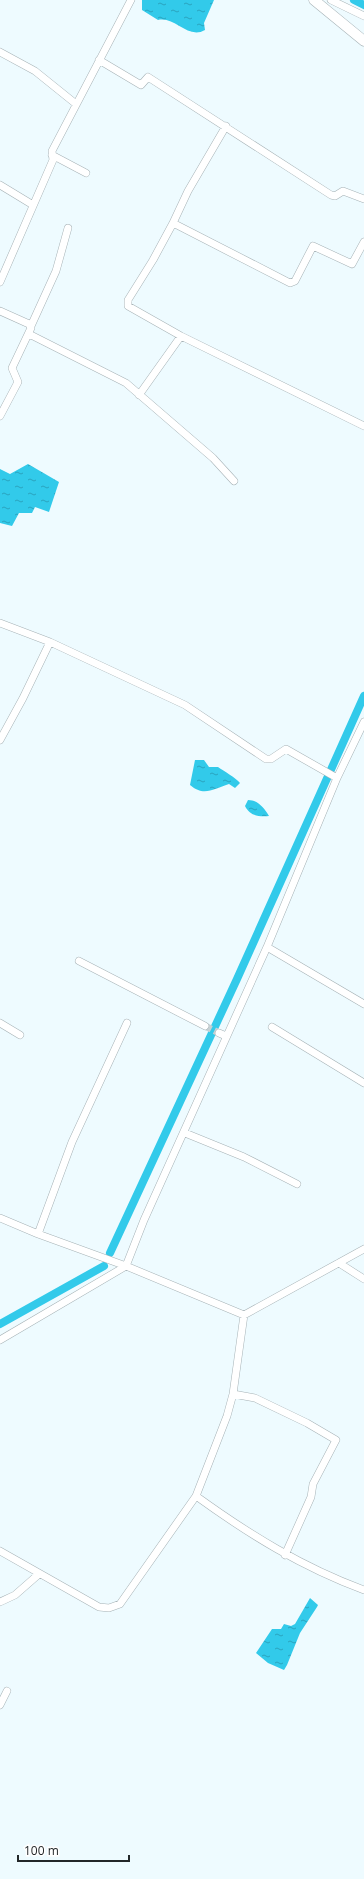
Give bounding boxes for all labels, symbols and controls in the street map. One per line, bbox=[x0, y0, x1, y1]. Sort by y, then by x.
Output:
scale bar bbox=[18, 1837, 129, 1863]
text: 100 m bbox=[24, 1842, 59, 1859]

